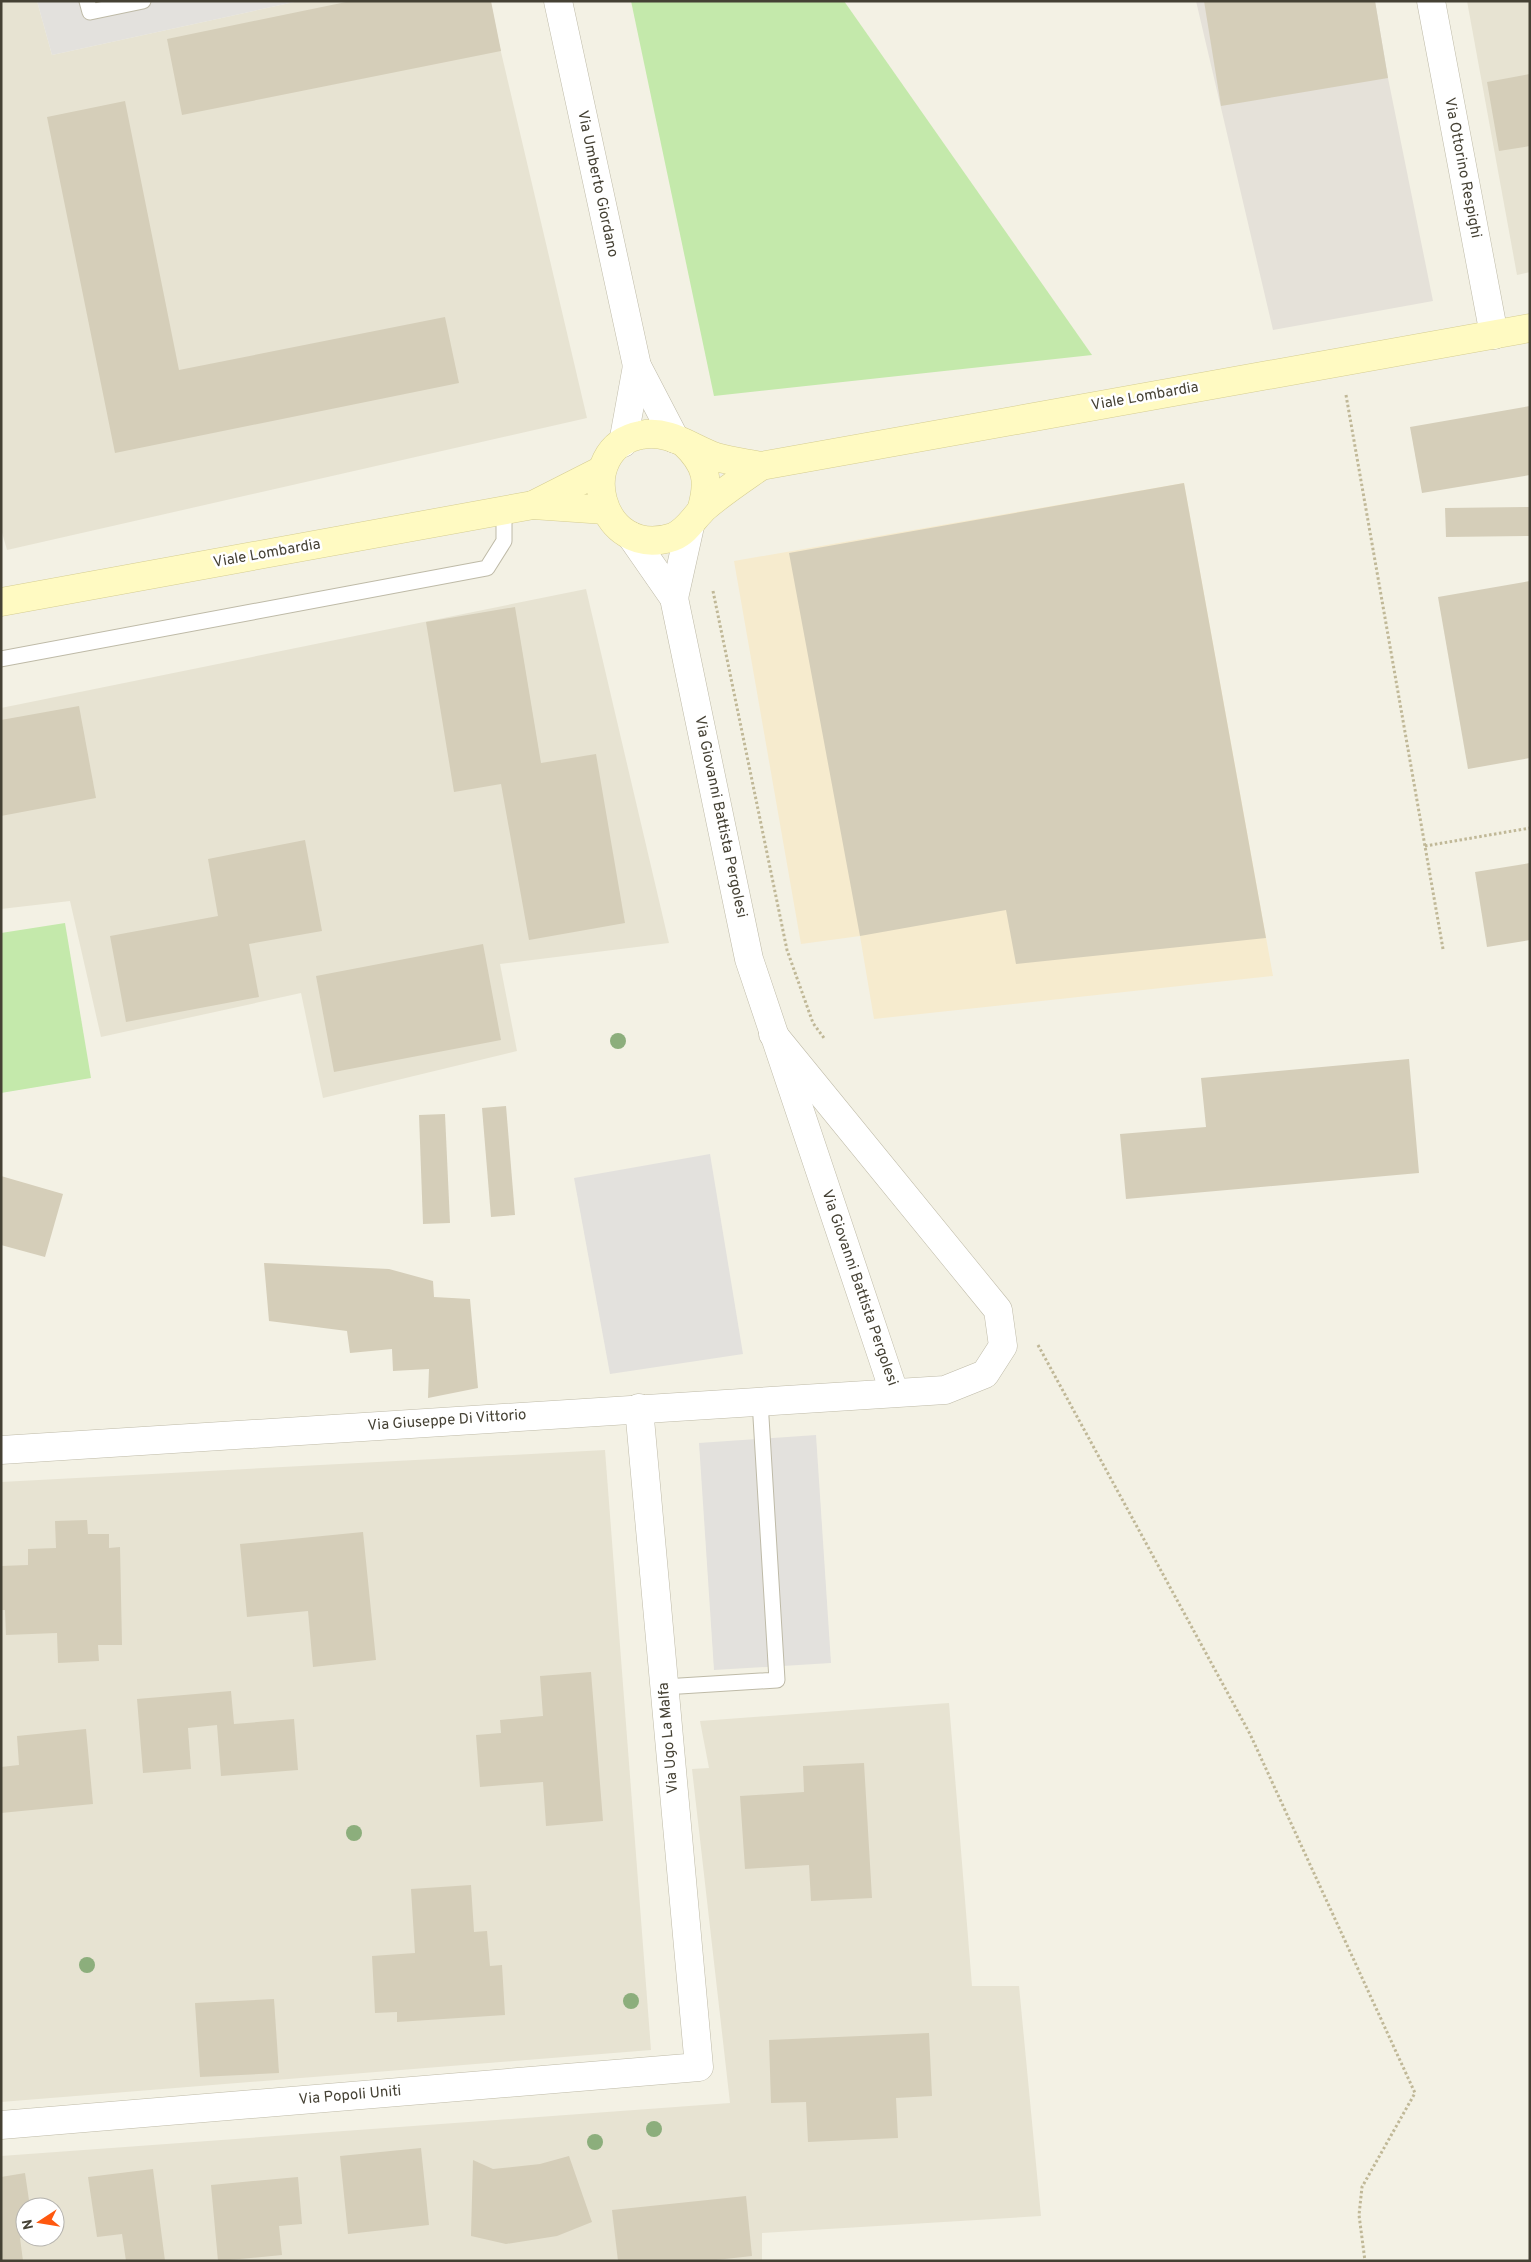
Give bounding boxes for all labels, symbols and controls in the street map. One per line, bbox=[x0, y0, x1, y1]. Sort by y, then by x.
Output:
street label: Via Ottorino Respighi bbox=[1439, 96, 1485, 240]
street label: Via Umberto Giordano bbox=[572, 109, 622, 259]
street label: Viale Lombardia bbox=[1090, 378, 1200, 416]
street label: Viale Lombardia bbox=[212, 535, 322, 573]
street label: Via Giovanni Battista Pergolesi bbox=[689, 714, 751, 920]
street label: Via Giovanni Battista Pergolesi bbox=[816, 1188, 902, 1388]
street label: Via Giuseppe Di Vittorio bbox=[367, 1406, 527, 1436]
street label: Via Ugo La Malfa bbox=[655, 1682, 683, 1794]
street label: Via Popoli Uniti bbox=[298, 2082, 402, 2110]
north arrow bbox=[15, 2197, 65, 2247]
text: N bbox=[19, 2218, 38, 2231]

